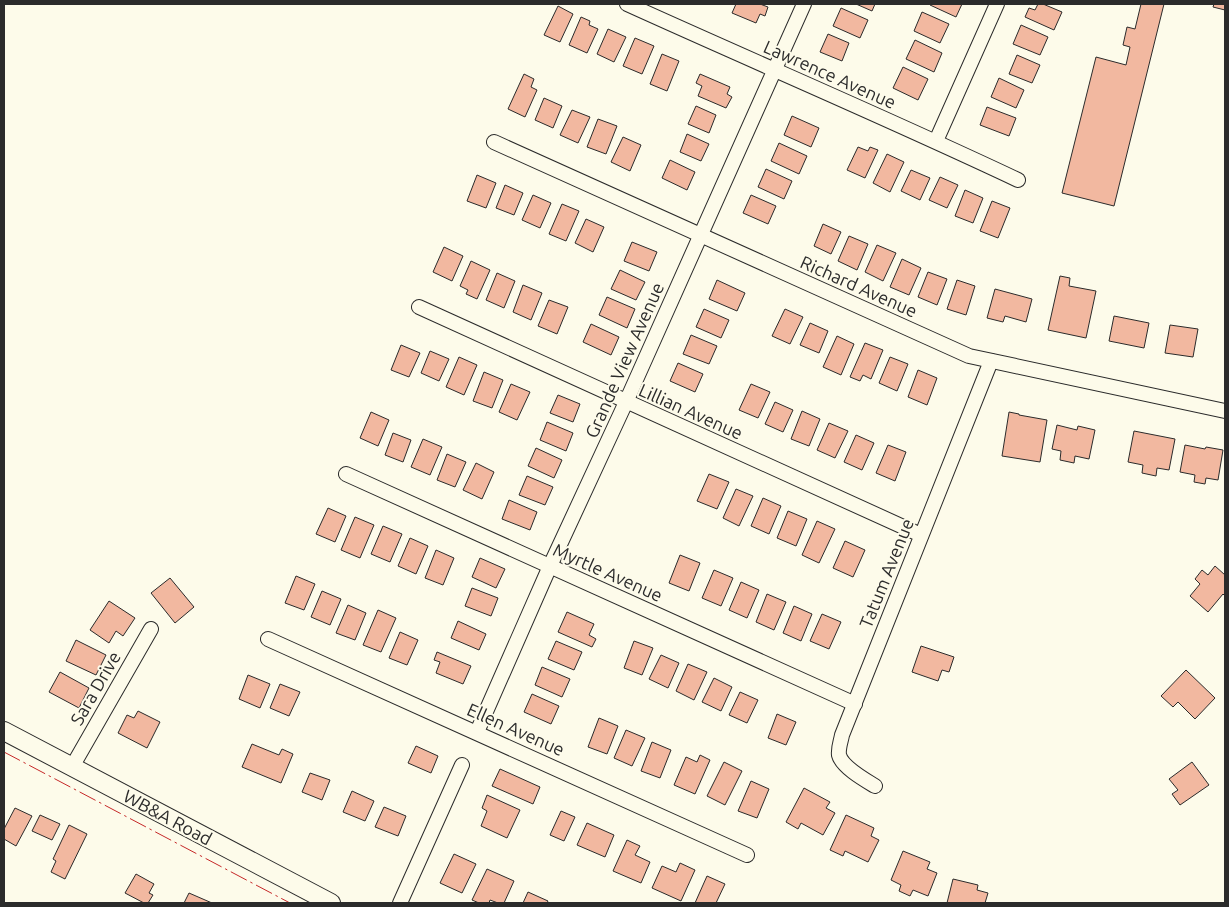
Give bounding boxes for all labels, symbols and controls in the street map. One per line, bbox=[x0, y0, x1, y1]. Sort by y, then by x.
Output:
street label: Lawrence Avenue bbox=[761, 36, 899, 112]
street label: Richard Avenue bbox=[798, 251, 920, 321]
street label: Grande View Avenue bbox=[581, 279, 667, 441]
street label: Lillian Avenue bbox=[636, 379, 746, 443]
street label: Tatum Avenue bbox=[855, 515, 917, 631]
street label: Myrtle Avenue bbox=[550, 539, 666, 605]
street label: Sara Drive bbox=[66, 648, 124, 728]
street label: Ellen Avenue bbox=[464, 699, 568, 759]
street label: WB&A Road bbox=[120, 785, 216, 849]

